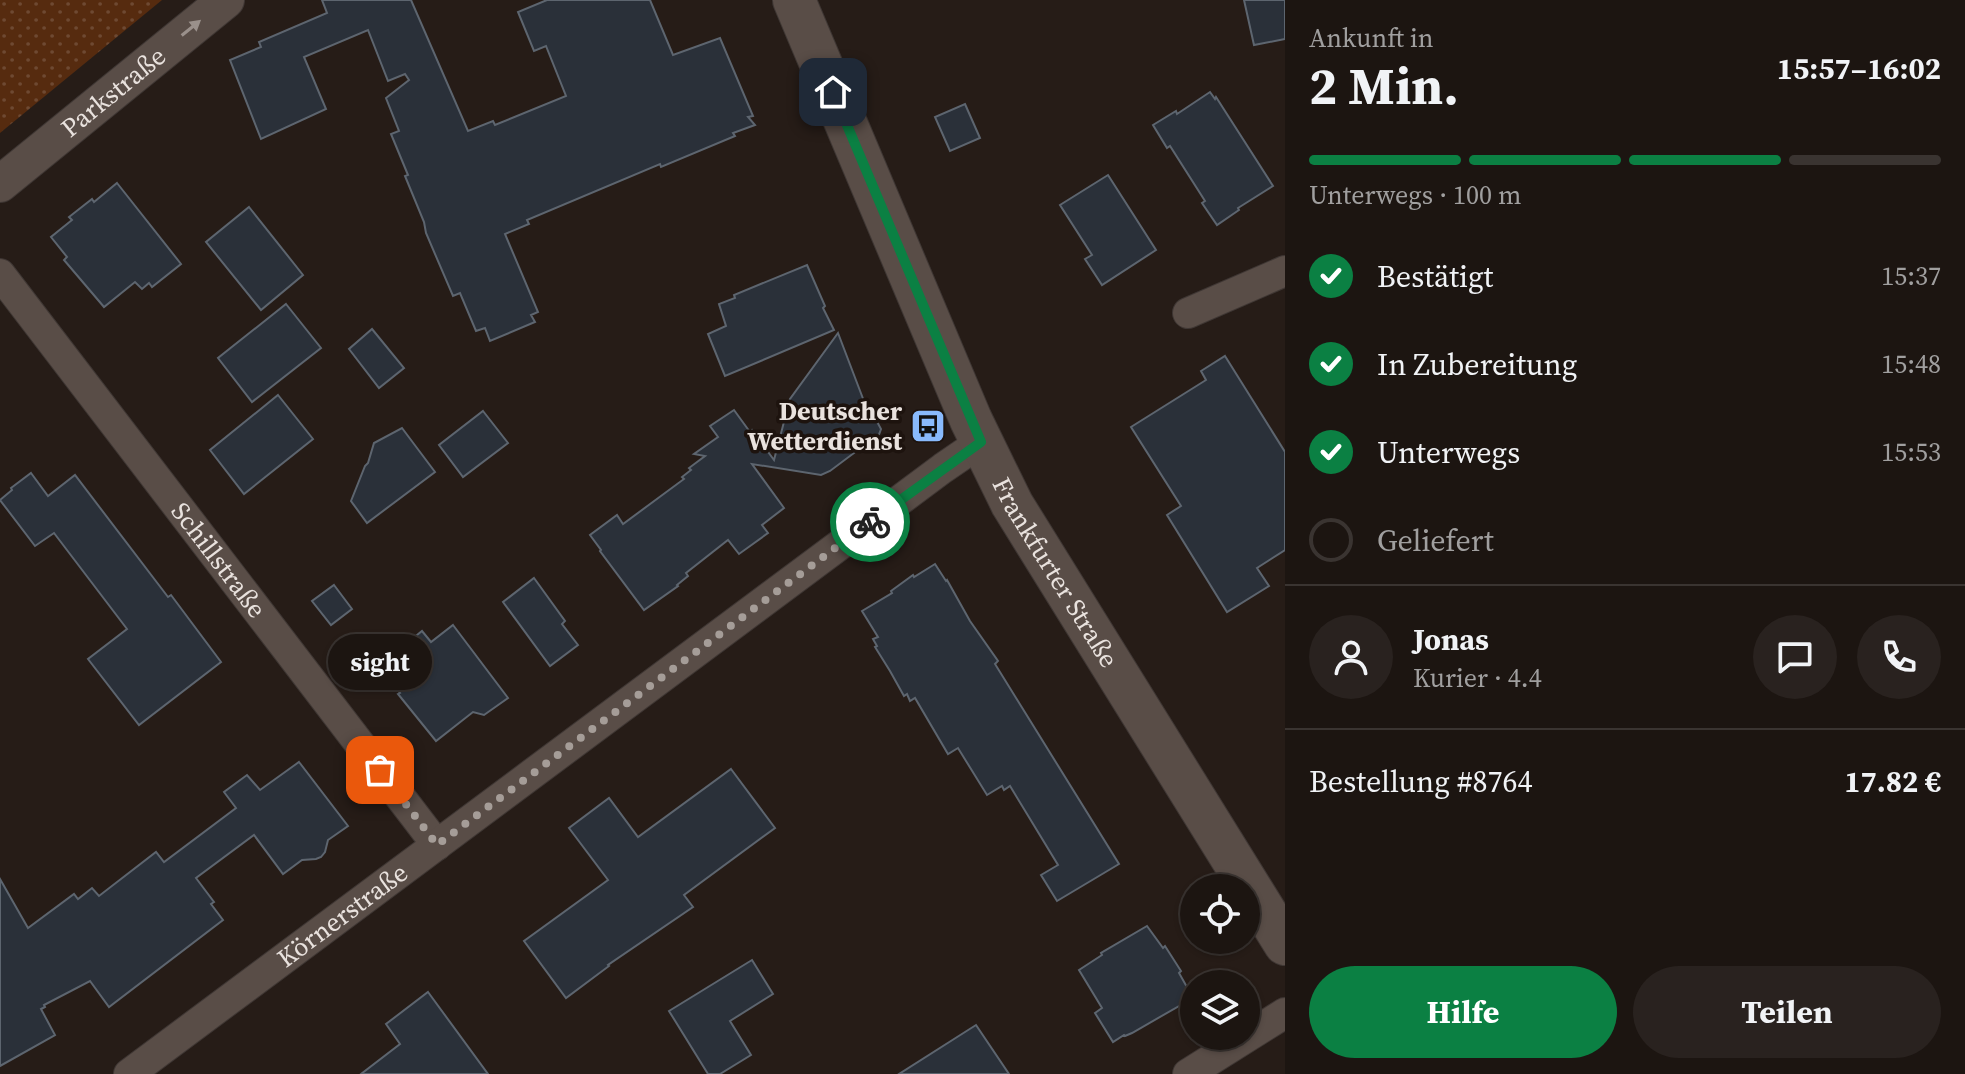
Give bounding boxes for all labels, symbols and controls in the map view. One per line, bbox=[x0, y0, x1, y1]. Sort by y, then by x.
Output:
text: Ankunft in bbox=[1309, 20, 1433, 56]
one-way arrow bbox=[181, 21, 201, 37]
street label: Parkstraße bbox=[53, 38, 173, 145]
text: 15:57–16:02 bbox=[1777, 48, 1941, 89]
text: 2 Min. bbox=[1309, 50, 1459, 121]
pin bbox=[799, 58, 867, 126]
icon: home bbox=[811, 70, 855, 114]
text: Unterwegs · 100 m bbox=[1309, 177, 1521, 213]
icon: check bbox=[1309, 254, 1353, 298]
text: Bestätigt bbox=[1377, 256, 1493, 297]
text: 15:37 bbox=[1881, 258, 1941, 294]
icon: check bbox=[1309, 342, 1353, 386]
text: In Zubereitung bbox=[1377, 344, 1577, 385]
text: 15:48 bbox=[1881, 346, 1941, 382]
place label: Deutscher Wetterdienst bbox=[747, 393, 903, 459]
bus stop icon: Deutscher Wetterdienst bbox=[909, 407, 947, 445]
icon: check bbox=[1309, 430, 1353, 474]
text: Unterwegs bbox=[1377, 432, 1520, 473]
text: 15:53 bbox=[1881, 434, 1941, 470]
street label: Frankfurter Straße bbox=[984, 471, 1127, 674]
courier bbox=[830, 482, 910, 562]
street label: Schillstraße bbox=[163, 495, 275, 625]
icon: bike bbox=[848, 500, 892, 544]
text: Geliefert bbox=[1377, 520, 1494, 561]
button: person bbox=[1309, 615, 1393, 699]
button: chat bbox=[1753, 615, 1837, 699]
button: phone bbox=[1857, 615, 1941, 699]
text: Jonas bbox=[1413, 619, 1489, 660]
callout: sight bbox=[328, 634, 432, 690]
text: sight bbox=[350, 644, 410, 680]
text: Kurier · 4.4 bbox=[1413, 660, 1542, 696]
pin bbox=[346, 736, 414, 804]
icon: bag bbox=[358, 748, 402, 792]
text: Bestellung #8764 bbox=[1309, 761, 1533, 802]
text: 17.82 € bbox=[1844, 761, 1941, 802]
street label: Körnerstraße bbox=[270, 855, 415, 976]
map controls bbox=[1180, 874, 1260, 1050]
button: locate bbox=[1180, 874, 1260, 954]
button: Hilfe bbox=[1309, 966, 1617, 1058]
button: Teilen bbox=[1633, 966, 1941, 1058]
button: layers bbox=[1180, 970, 1260, 1050]

